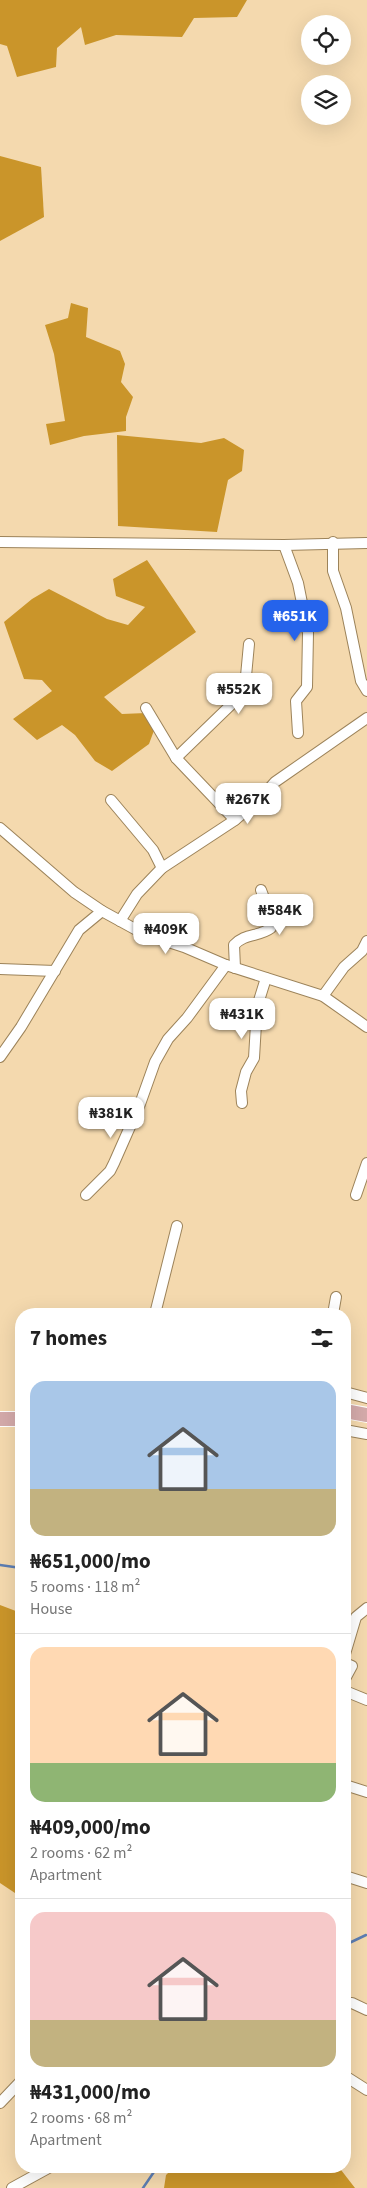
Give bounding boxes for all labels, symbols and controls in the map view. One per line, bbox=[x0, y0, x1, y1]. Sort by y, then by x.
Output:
map controls bbox=[301, 15, 351, 125]
button: locate bbox=[301, 15, 351, 65]
button: layers bbox=[301, 75, 351, 125]
pin: ₦651K bbox=[260, 600, 330, 642]
text: ₦651K bbox=[273, 605, 317, 627]
pin: ₦552K bbox=[204, 672, 274, 715]
text: ₦552K bbox=[217, 678, 261, 700]
pin: ₦267K bbox=[213, 782, 283, 825]
text: ₦267K bbox=[226, 788, 270, 810]
pin: ₦584K bbox=[245, 894, 315, 936]
text: ₦584K bbox=[258, 899, 302, 921]
pin: ₦409K bbox=[131, 912, 201, 955]
text: ₦409K bbox=[144, 918, 188, 940]
pin: ₦431K bbox=[207, 998, 277, 1040]
text: ₦431K bbox=[220, 1003, 264, 1025]
pin: ₦381K bbox=[76, 1096, 146, 1139]
text: ₦381K bbox=[89, 1102, 133, 1124]
text: 7 homes bbox=[30, 1323, 107, 1353]
icon: filters bbox=[308, 1324, 336, 1352]
icon: home bbox=[138, 1414, 228, 1504]
text: ₦651,000/mo bbox=[30, 1546, 151, 1576]
text: 5 rooms · 118 m² bbox=[30, 1576, 140, 1598]
text: House bbox=[30, 1598, 72, 1620]
icon: home bbox=[138, 1679, 228, 1769]
text: ₦409,000/mo bbox=[30, 1812, 151, 1842]
text: 2 rooms · 62 m² bbox=[30, 1842, 132, 1864]
text: Apartment bbox=[30, 1864, 102, 1886]
icon: home bbox=[138, 1944, 228, 2034]
text: ₦431,000/mo bbox=[30, 2077, 151, 2107]
text: 2 rooms · 68 m² bbox=[30, 2107, 132, 2129]
text: Apartment bbox=[30, 2129, 102, 2151]

